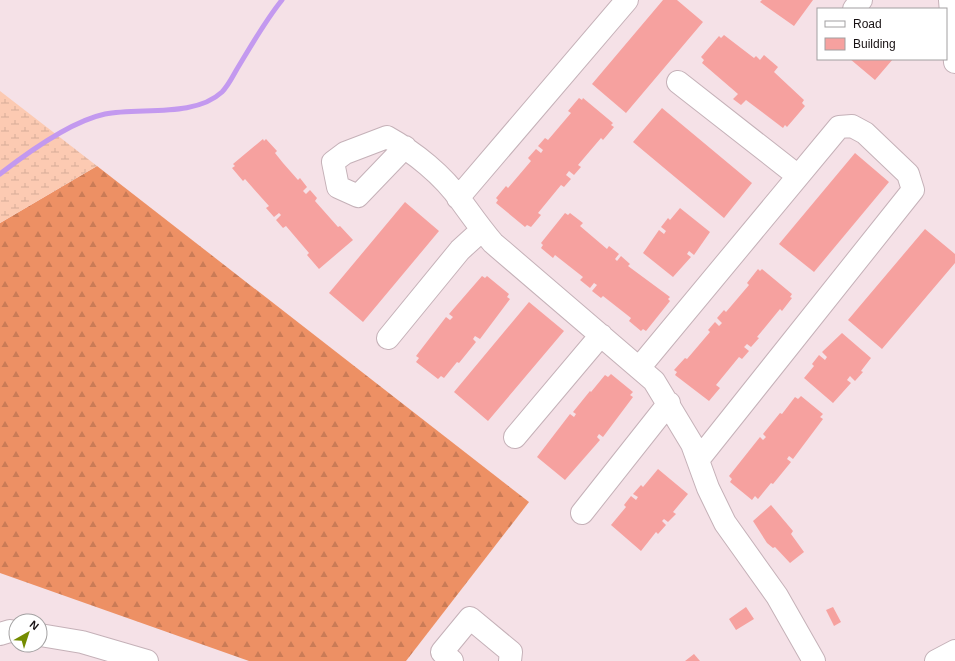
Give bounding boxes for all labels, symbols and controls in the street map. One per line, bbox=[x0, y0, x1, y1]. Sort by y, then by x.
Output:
legend bbox=[817, 8, 947, 60]
text: Road bbox=[853, 17, 882, 31]
text: Building bbox=[853, 37, 896, 51]
north arrow bbox=[8, 613, 48, 653]
text: N bbox=[27, 618, 41, 632]

